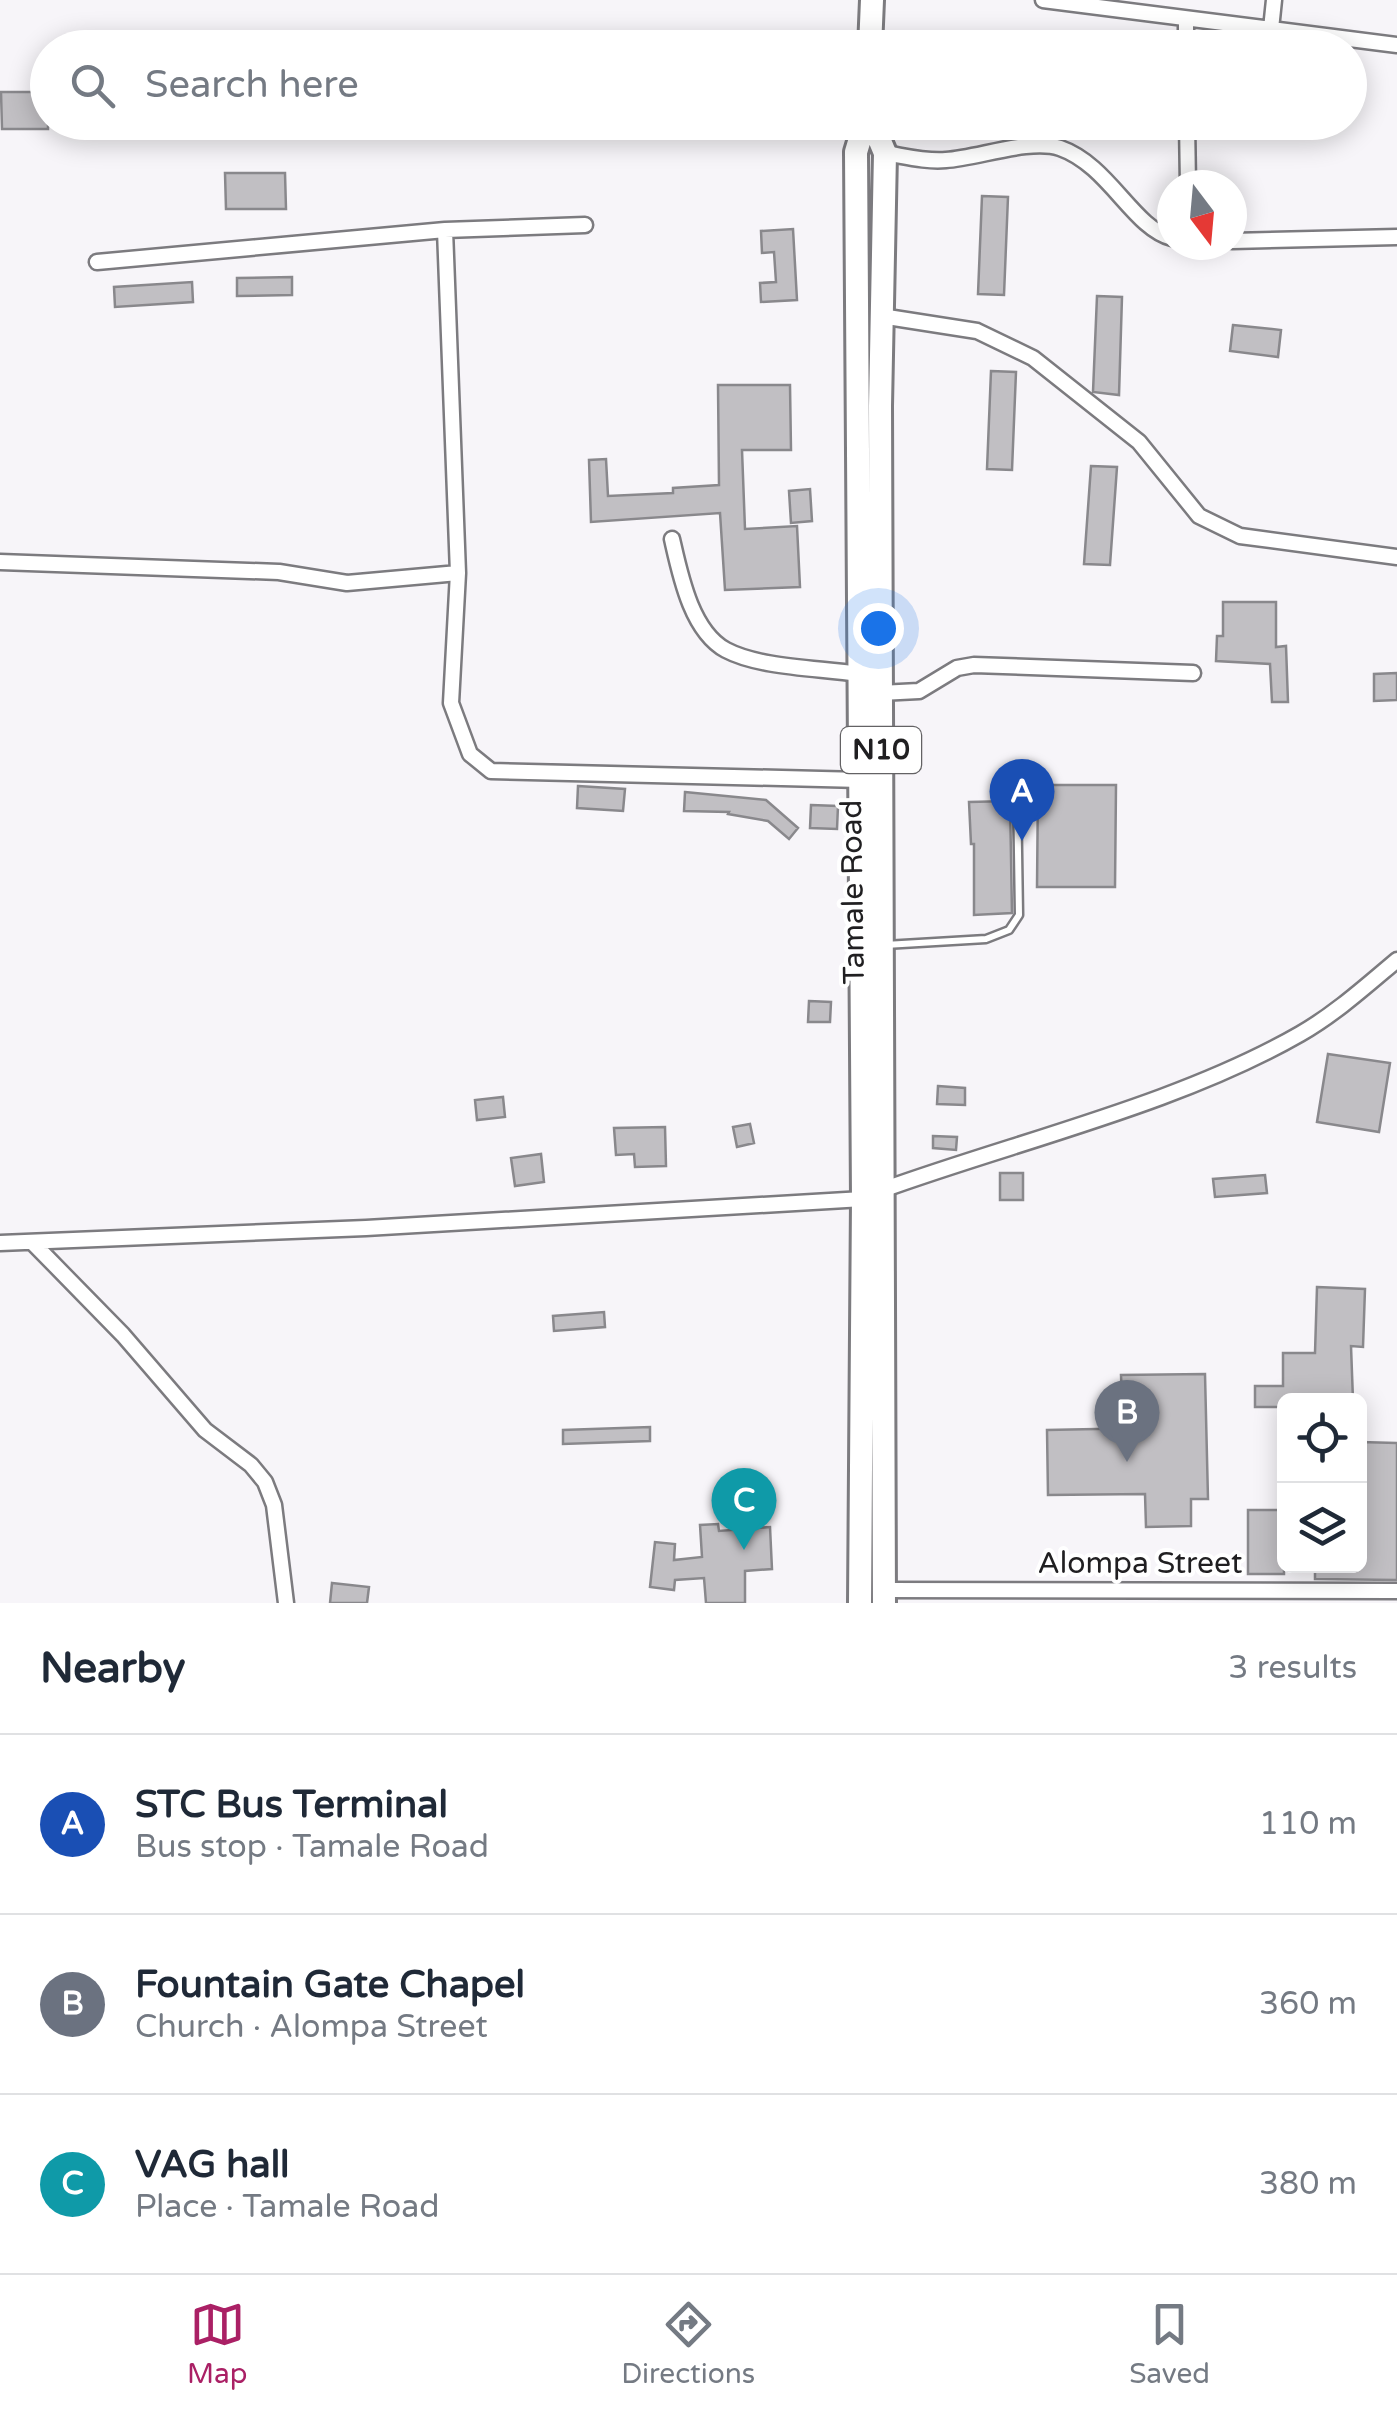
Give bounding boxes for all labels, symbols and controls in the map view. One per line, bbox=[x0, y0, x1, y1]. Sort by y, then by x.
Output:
search box bbox=[30, 30, 1367, 140]
icon: search bbox=[65, 58, 120, 113]
text: Search here bbox=[145, 62, 359, 108]
north arrow bbox=[1157, 170, 1247, 260]
your location bbox=[853, 603, 904, 654]
road number: N10 bbox=[841, 727, 921, 773]
pin: A bbox=[990, 758, 1054, 841]
street label: Tamale Road bbox=[833, 799, 873, 985]
pin: B bbox=[1094, 1380, 1160, 1462]
map controls bbox=[1277, 1393, 1367, 1573]
button: locate bbox=[1277, 1393, 1367, 1483]
pin: C bbox=[712, 1468, 776, 1550]
button: layers bbox=[1277, 1483, 1367, 1573]
street label: Alompa Street bbox=[1038, 1545, 1242, 1582]
text: Nearby bbox=[40, 1643, 185, 1694]
text: 3 results bbox=[1228, 1649, 1357, 1687]
text: STC Bus Terminal bbox=[135, 1782, 448, 1828]
text: A bbox=[61, 1805, 84, 1843]
text: 110 m bbox=[1259, 1805, 1357, 1843]
text: Bus stop · Tamale Road bbox=[135, 1828, 489, 1866]
text: Fountain Gate Chapel bbox=[135, 1962, 525, 2008]
text: B bbox=[61, 1985, 84, 2023]
text: 360 m bbox=[1259, 1985, 1357, 2023]
text: Church · Alompa Street bbox=[135, 2008, 488, 2046]
text: VAG hall bbox=[135, 2142, 290, 2188]
text: C bbox=[61, 2165, 84, 2203]
text: 380 m bbox=[1259, 2165, 1357, 2203]
text: Place · Tamale Road bbox=[135, 2188, 439, 2226]
tab: Map bbox=[187, 2297, 247, 2391]
tab: Directions bbox=[621, 2297, 755, 2391]
tab: Saved bbox=[1129, 2297, 1210, 2391]

